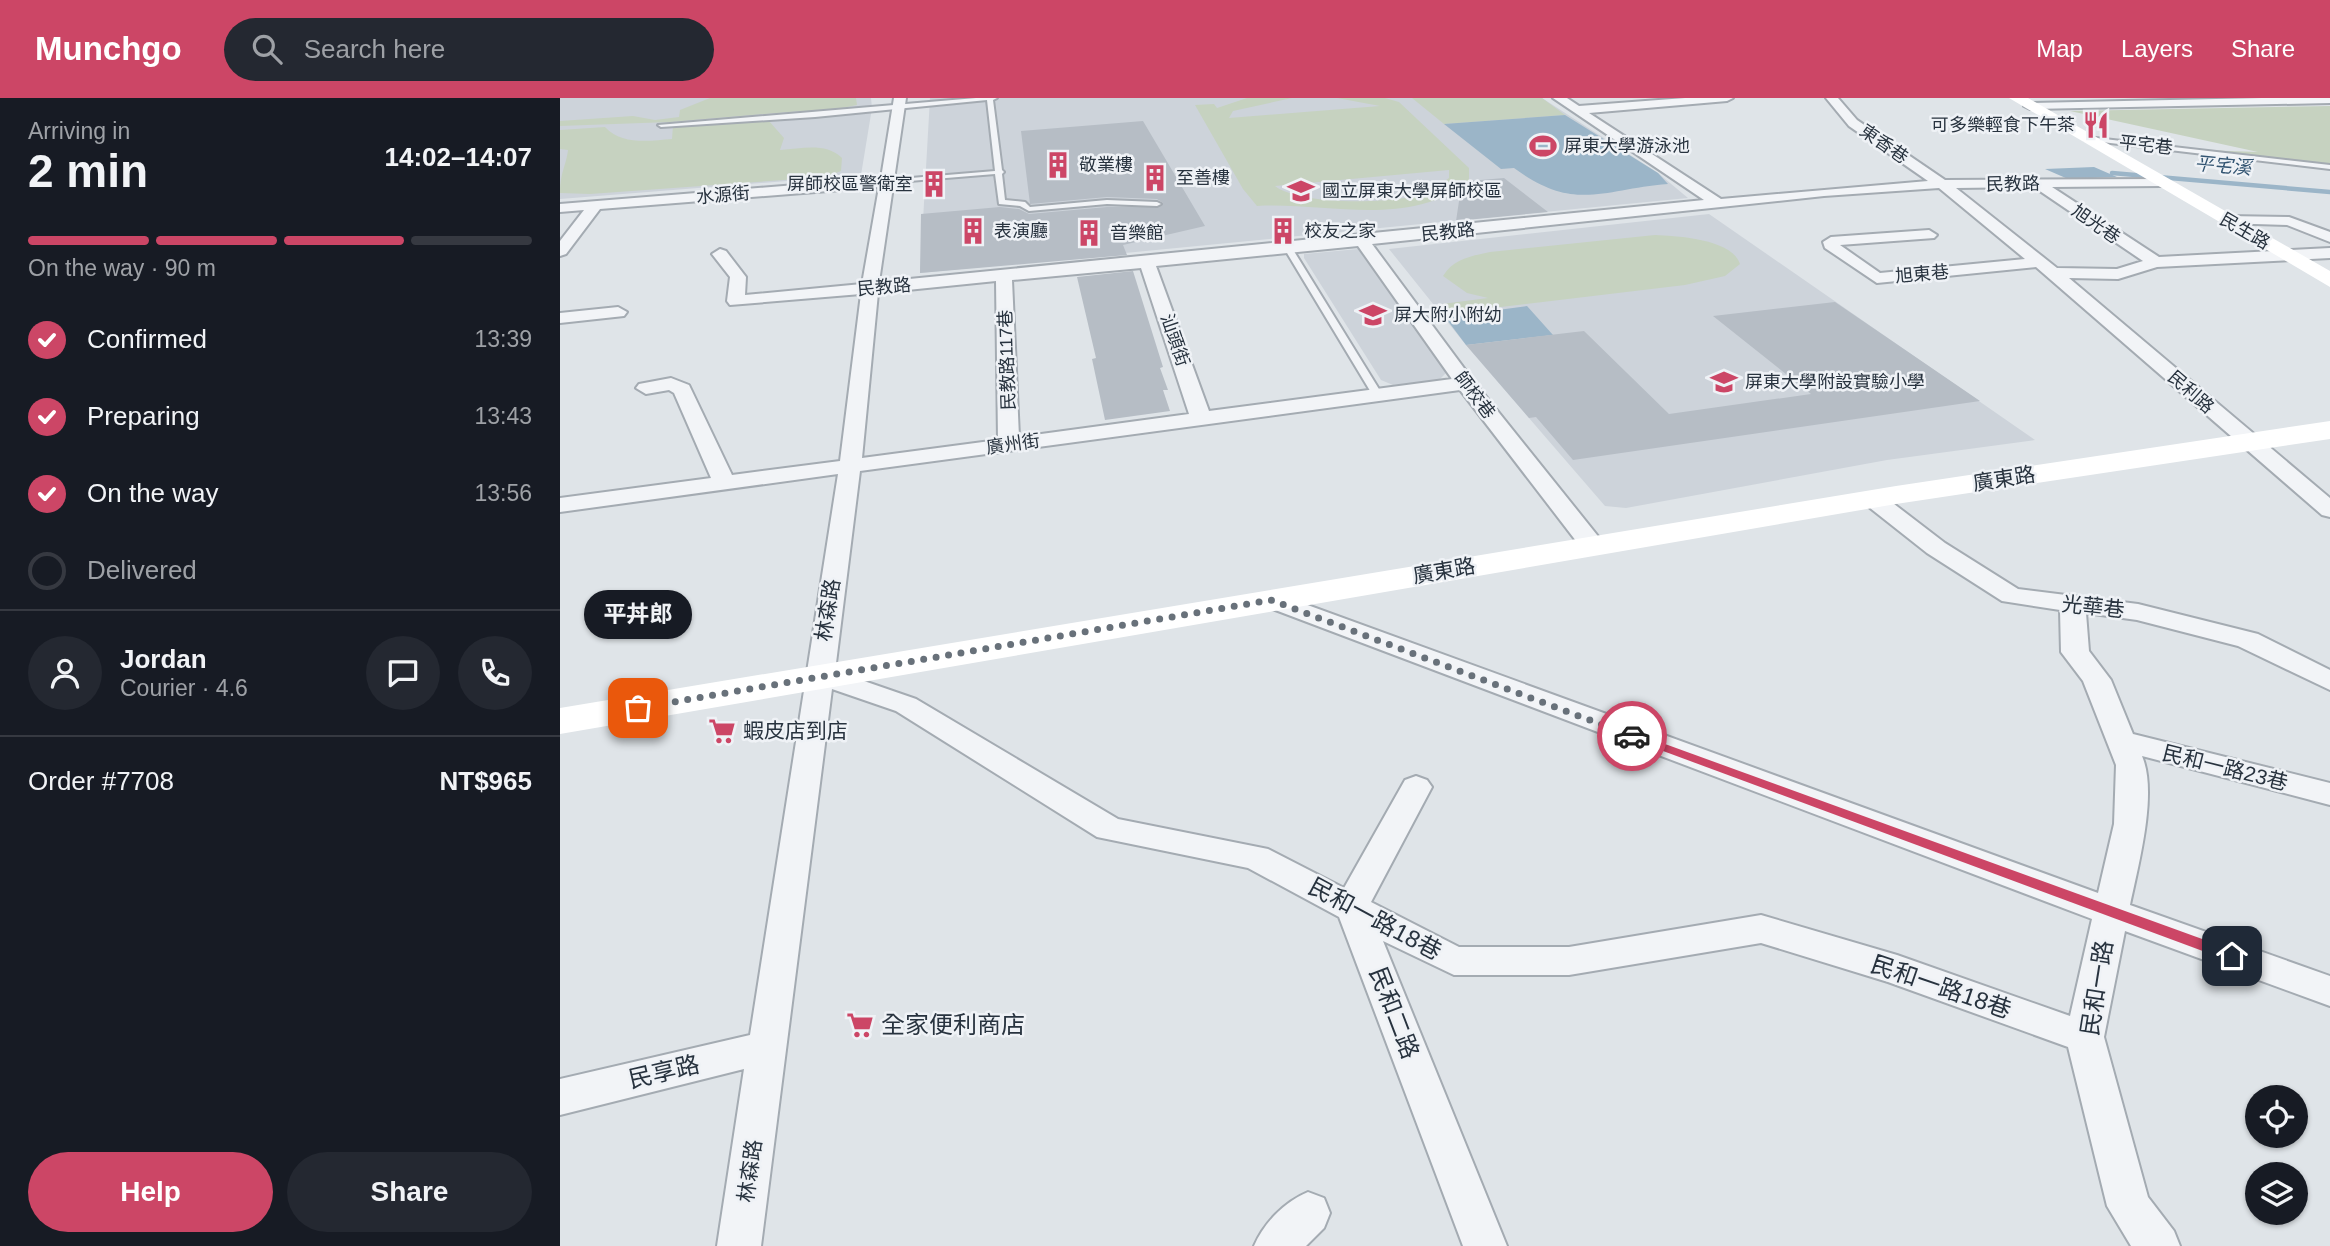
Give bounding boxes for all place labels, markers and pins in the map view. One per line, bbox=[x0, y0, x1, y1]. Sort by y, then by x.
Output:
restaurant icon: 可多樂輕食下午茶 bbox=[2081, 110, 2111, 140]
place label: 可多樂輕食下午茶 bbox=[1931, 115, 2075, 135]
sports icon: 屏東大學游泳池 bbox=[1528, 131, 1558, 161]
place label: 屏東大學游泳池 bbox=[1564, 136, 1690, 156]
building icon: 敬業樓 bbox=[1043, 150, 1073, 180]
place label: 敬業樓 bbox=[1079, 155, 1133, 175]
building icon: 至善樓 bbox=[1140, 163, 1170, 193]
place label: 至善樓 bbox=[1176, 168, 1230, 188]
building icon: 屏師校區警衛室 bbox=[919, 169, 949, 199]
place label: 屏師校區警衛室 bbox=[787, 174, 913, 194]
school or university icon: 國立屏東大學屏師校區 bbox=[1286, 176, 1316, 206]
place label: 國立屏東大學屏師校區 bbox=[1322, 181, 1502, 201]
building icon: 表演廳 bbox=[958, 216, 988, 246]
building icon: 校友之家 bbox=[1268, 216, 1298, 246]
building icon: 音樂館 bbox=[1074, 218, 1104, 248]
place label: 表演廳 bbox=[994, 221, 1048, 241]
place label: 校友之家 bbox=[1304, 221, 1376, 241]
place label: 音樂館 bbox=[1110, 223, 1164, 243]
school or university icon: 屏大附小附幼 bbox=[1358, 300, 1388, 330]
place label: 屏大附小附幼 bbox=[1394, 305, 1502, 325]
school or university icon: 屏東大學附設實驗小學 bbox=[1709, 367, 1739, 397]
place label: 屏東大學附設實驗小學 bbox=[1745, 372, 1925, 392]
callout: 平丼郎 bbox=[584, 589, 692, 638]
pin bbox=[608, 678, 668, 738]
supermarket icon: 蝦皮店到店 bbox=[707, 716, 737, 746]
place label: 蝦皮店到店 bbox=[743, 719, 848, 742]
pin bbox=[2202, 926, 2262, 986]
supermarket icon: 全家便利商店 bbox=[845, 1010, 875, 1040]
place label: 全家便利商店 bbox=[881, 1011, 1025, 1038]

